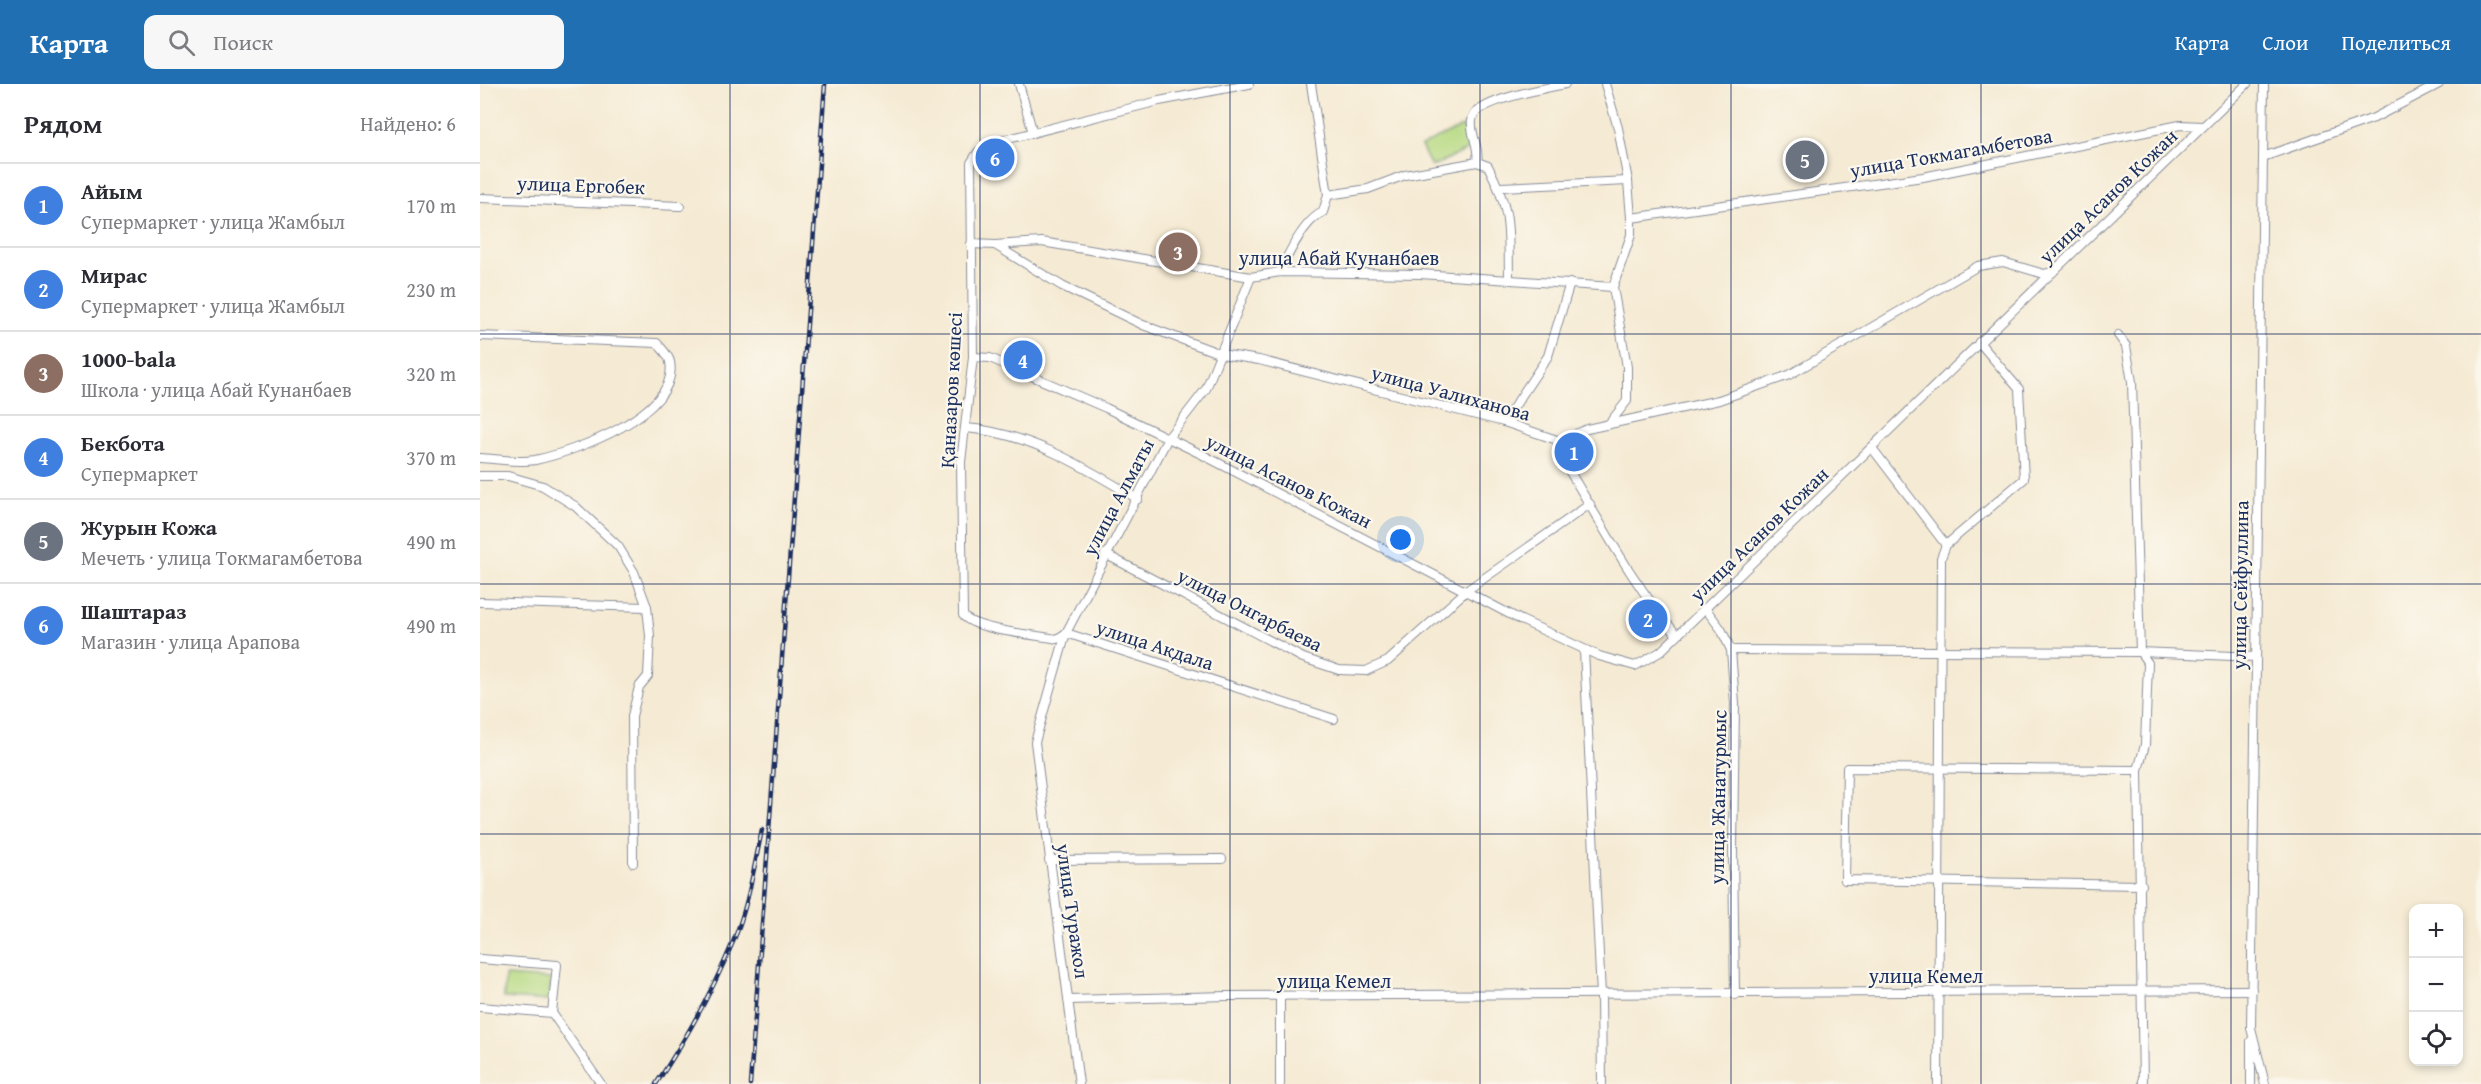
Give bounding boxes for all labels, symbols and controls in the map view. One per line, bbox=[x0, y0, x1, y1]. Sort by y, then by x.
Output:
search box bbox=[144, 15, 564, 69]
text: Карта bbox=[30, 22, 108, 63]
icon: search bbox=[165, 26, 198, 59]
text: Поиск bbox=[213, 26, 273, 58]
text: Карта bbox=[2175, 27, 2229, 58]
text: Слои bbox=[2262, 27, 2308, 58]
text: Поделиться bbox=[2341, 27, 2451, 58]
text: Рядом bbox=[24, 104, 102, 143]
text: Найдено: 6 bbox=[360, 109, 456, 138]
street label: улица Токмагамбетова bbox=[1846, 120, 2055, 185]
street label: улица Асанов Кожан bbox=[2031, 121, 2184, 270]
pin: 6 bbox=[976, 136, 1014, 181]
pin: 5 bbox=[1786, 138, 1824, 182]
street label: улица Ергобек bbox=[516, 168, 646, 201]
text: Айым bbox=[81, 175, 143, 207]
text: 1 bbox=[38, 191, 49, 220]
text: 170 m bbox=[406, 191, 456, 220]
text: Супермаркет · улица Жамбыл bbox=[81, 207, 345, 236]
pin: 3 bbox=[1158, 230, 1198, 274]
street label: улица Абай Кунанбаев bbox=[1238, 243, 1439, 272]
text: Мирас bbox=[81, 259, 147, 291]
text: 2 bbox=[38, 275, 49, 304]
text: 230 m bbox=[406, 275, 456, 304]
text: Супермаркет · улица Жамбыл bbox=[81, 291, 345, 320]
street label: Қаназаров көшесі bbox=[932, 311, 969, 469]
pin: 4 bbox=[1004, 338, 1042, 382]
text: 1000-bala bbox=[81, 343, 176, 375]
street label: улица Уалиханова bbox=[1367, 357, 1534, 428]
text: 3 bbox=[38, 359, 49, 388]
text: 320 m bbox=[406, 359, 456, 388]
text: Школа · улица Абай Кунанбаев bbox=[81, 375, 352, 404]
street label: улица Асанов Кожан bbox=[1200, 426, 1378, 535]
text: Бекбота bbox=[81, 427, 165, 459]
pin: 1 bbox=[1554, 430, 1594, 475]
street label: улица Алматы bbox=[1074, 433, 1161, 561]
text: 4 bbox=[38, 443, 49, 472]
text: 370 m bbox=[406, 443, 456, 472]
text: Супермаркет bbox=[81, 459, 198, 488]
street label: улица Асанов Кожан bbox=[1682, 459, 1835, 608]
street label: улица Сейфуллина bbox=[2224, 500, 2255, 671]
text: Журын Кожа bbox=[81, 511, 217, 543]
your location bbox=[1386, 525, 1415, 554]
text: 5 bbox=[38, 527, 49, 556]
text: 490 m bbox=[406, 527, 456, 556]
text: Мечеть · улица Токмагамбетова bbox=[81, 543, 363, 572]
street label: улица Онгарбаева bbox=[1172, 560, 1328, 659]
text: Шаштараз bbox=[81, 595, 187, 627]
pin: 2 bbox=[1628, 596, 1668, 642]
text: 6 bbox=[38, 611, 49, 640]
text: 490 m bbox=[406, 611, 456, 640]
street label: улица Акдала bbox=[1092, 612, 1218, 677]
text: Магазин · улица Арапова bbox=[81, 627, 300, 656]
street label: улица Жанатурмыс bbox=[1701, 709, 1734, 886]
street label: улица Туражол bbox=[1050, 841, 1097, 980]
map controls bbox=[2409, 904, 2463, 1066]
button: + bbox=[2409, 904, 2463, 958]
button: − bbox=[2409, 958, 2463, 1012]
street label: улица Кемел bbox=[1868, 961, 1983, 990]
street label: улица Кемел bbox=[1276, 966, 1391, 995]
button: locate bbox=[2409, 1012, 2463, 1066]

